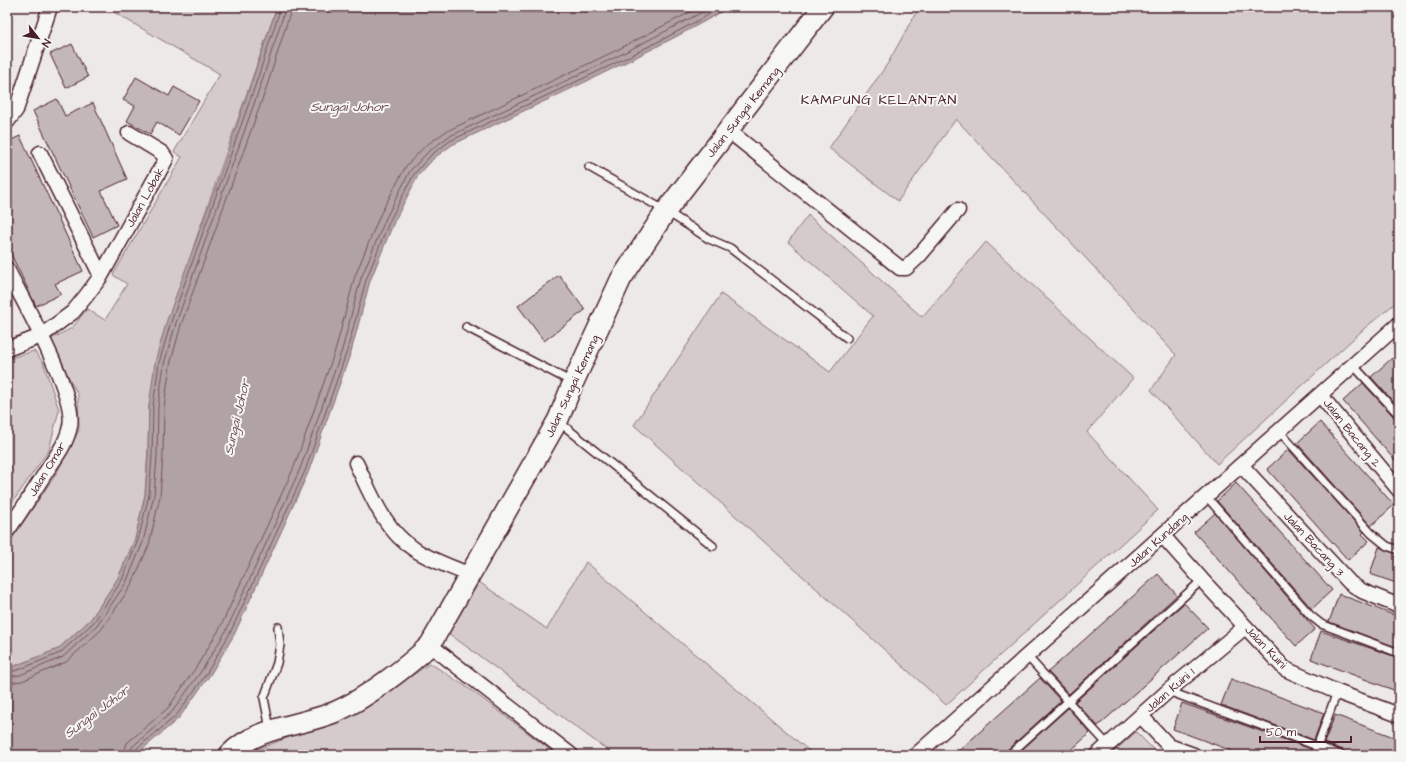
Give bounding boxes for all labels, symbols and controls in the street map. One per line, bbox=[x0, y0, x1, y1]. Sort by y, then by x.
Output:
north arrow bbox=[18, 18, 58, 58]
text: N bbox=[38, 36, 54, 50]
street label: Jalan Sungai Kemang bbox=[702, 63, 785, 162]
district label: KAMPUNG KELANTAN bbox=[801, 90, 957, 110]
water label: Sungai Johor bbox=[310, 98, 389, 117]
street label: Jalan Lobak bbox=[122, 163, 169, 230]
street label: Jalan Sungai Kemang bbox=[541, 332, 605, 441]
water label: Sungai Johor bbox=[220, 376, 256, 457]
street label: Jalan Bacang 2 bbox=[1318, 396, 1385, 472]
street label: Jalan Omar bbox=[24, 438, 71, 500]
street label: Jalan Bacang 3 bbox=[1278, 508, 1348, 581]
street label: Jalan Kundang bbox=[1125, 509, 1193, 573]
street label: Jalan Kuini bbox=[1241, 622, 1291, 673]
street label: Jalan Kuini 1 bbox=[1142, 664, 1199, 717]
water label: Sungai Johor bbox=[60, 680, 135, 743]
scale bar bbox=[1260, 718, 1351, 744]
text: 50 m bbox=[1266, 724, 1297, 741]

